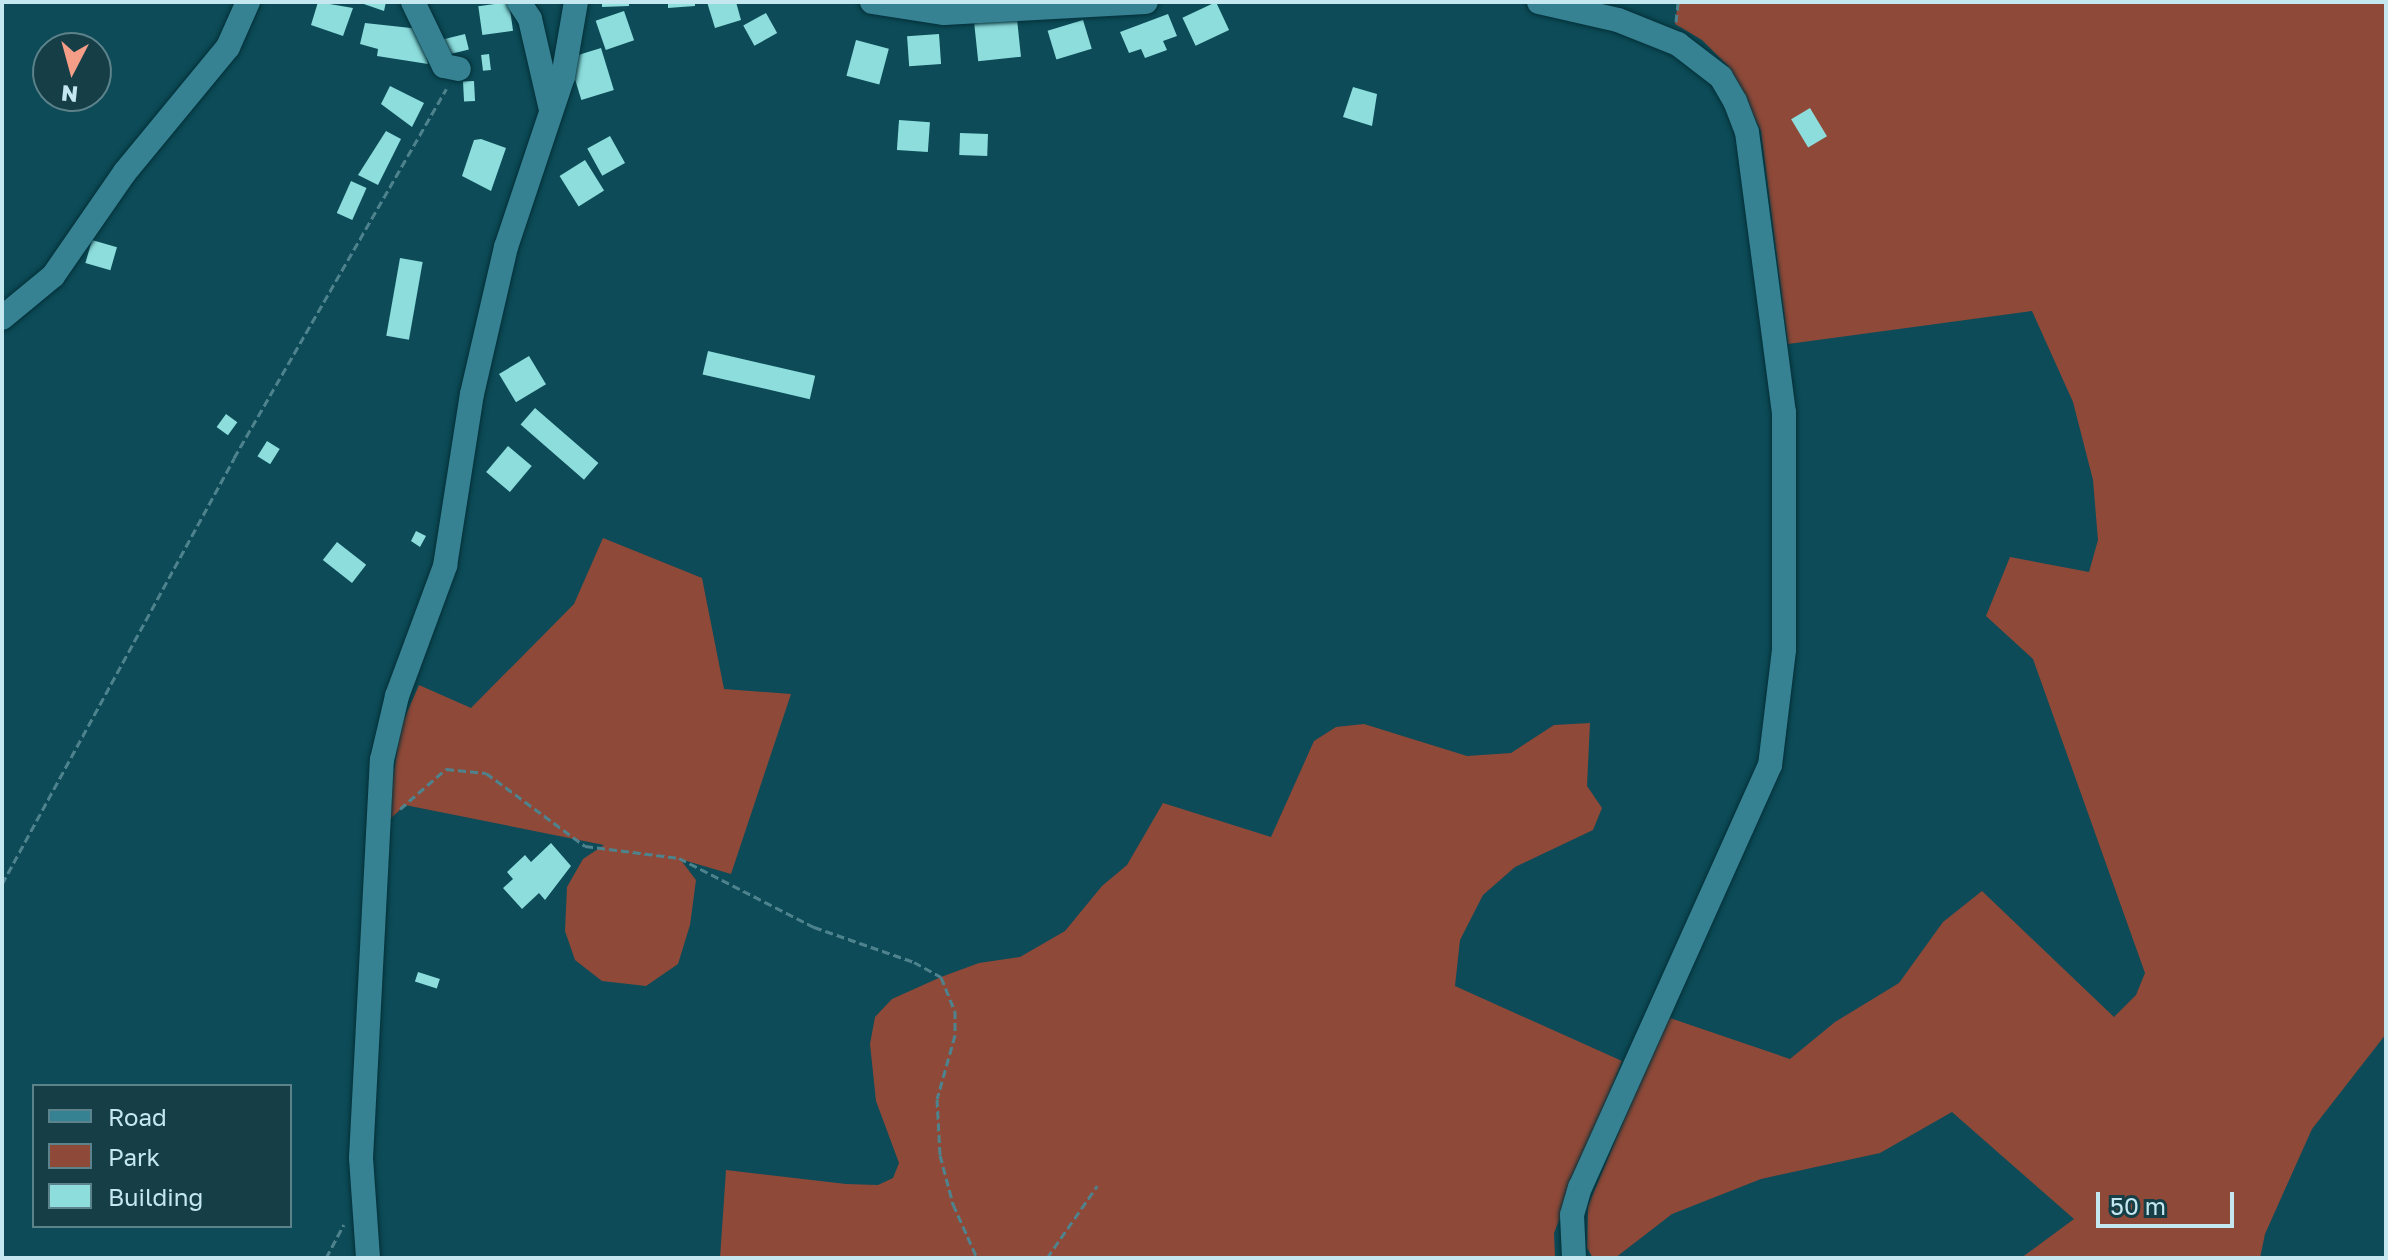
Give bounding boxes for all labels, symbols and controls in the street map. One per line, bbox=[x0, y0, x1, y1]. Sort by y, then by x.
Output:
north arrow bbox=[32, 32, 112, 112]
text: N bbox=[60, 80, 79, 109]
legend bbox=[32, 1084, 292, 1228]
text: Road bbox=[108, 1102, 167, 1131]
text: Park bbox=[108, 1142, 160, 1171]
scale bar bbox=[2100, 1176, 2238, 1226]
text: Building bbox=[108, 1182, 203, 1211]
text: 50 m bbox=[2110, 1191, 2166, 1220]

